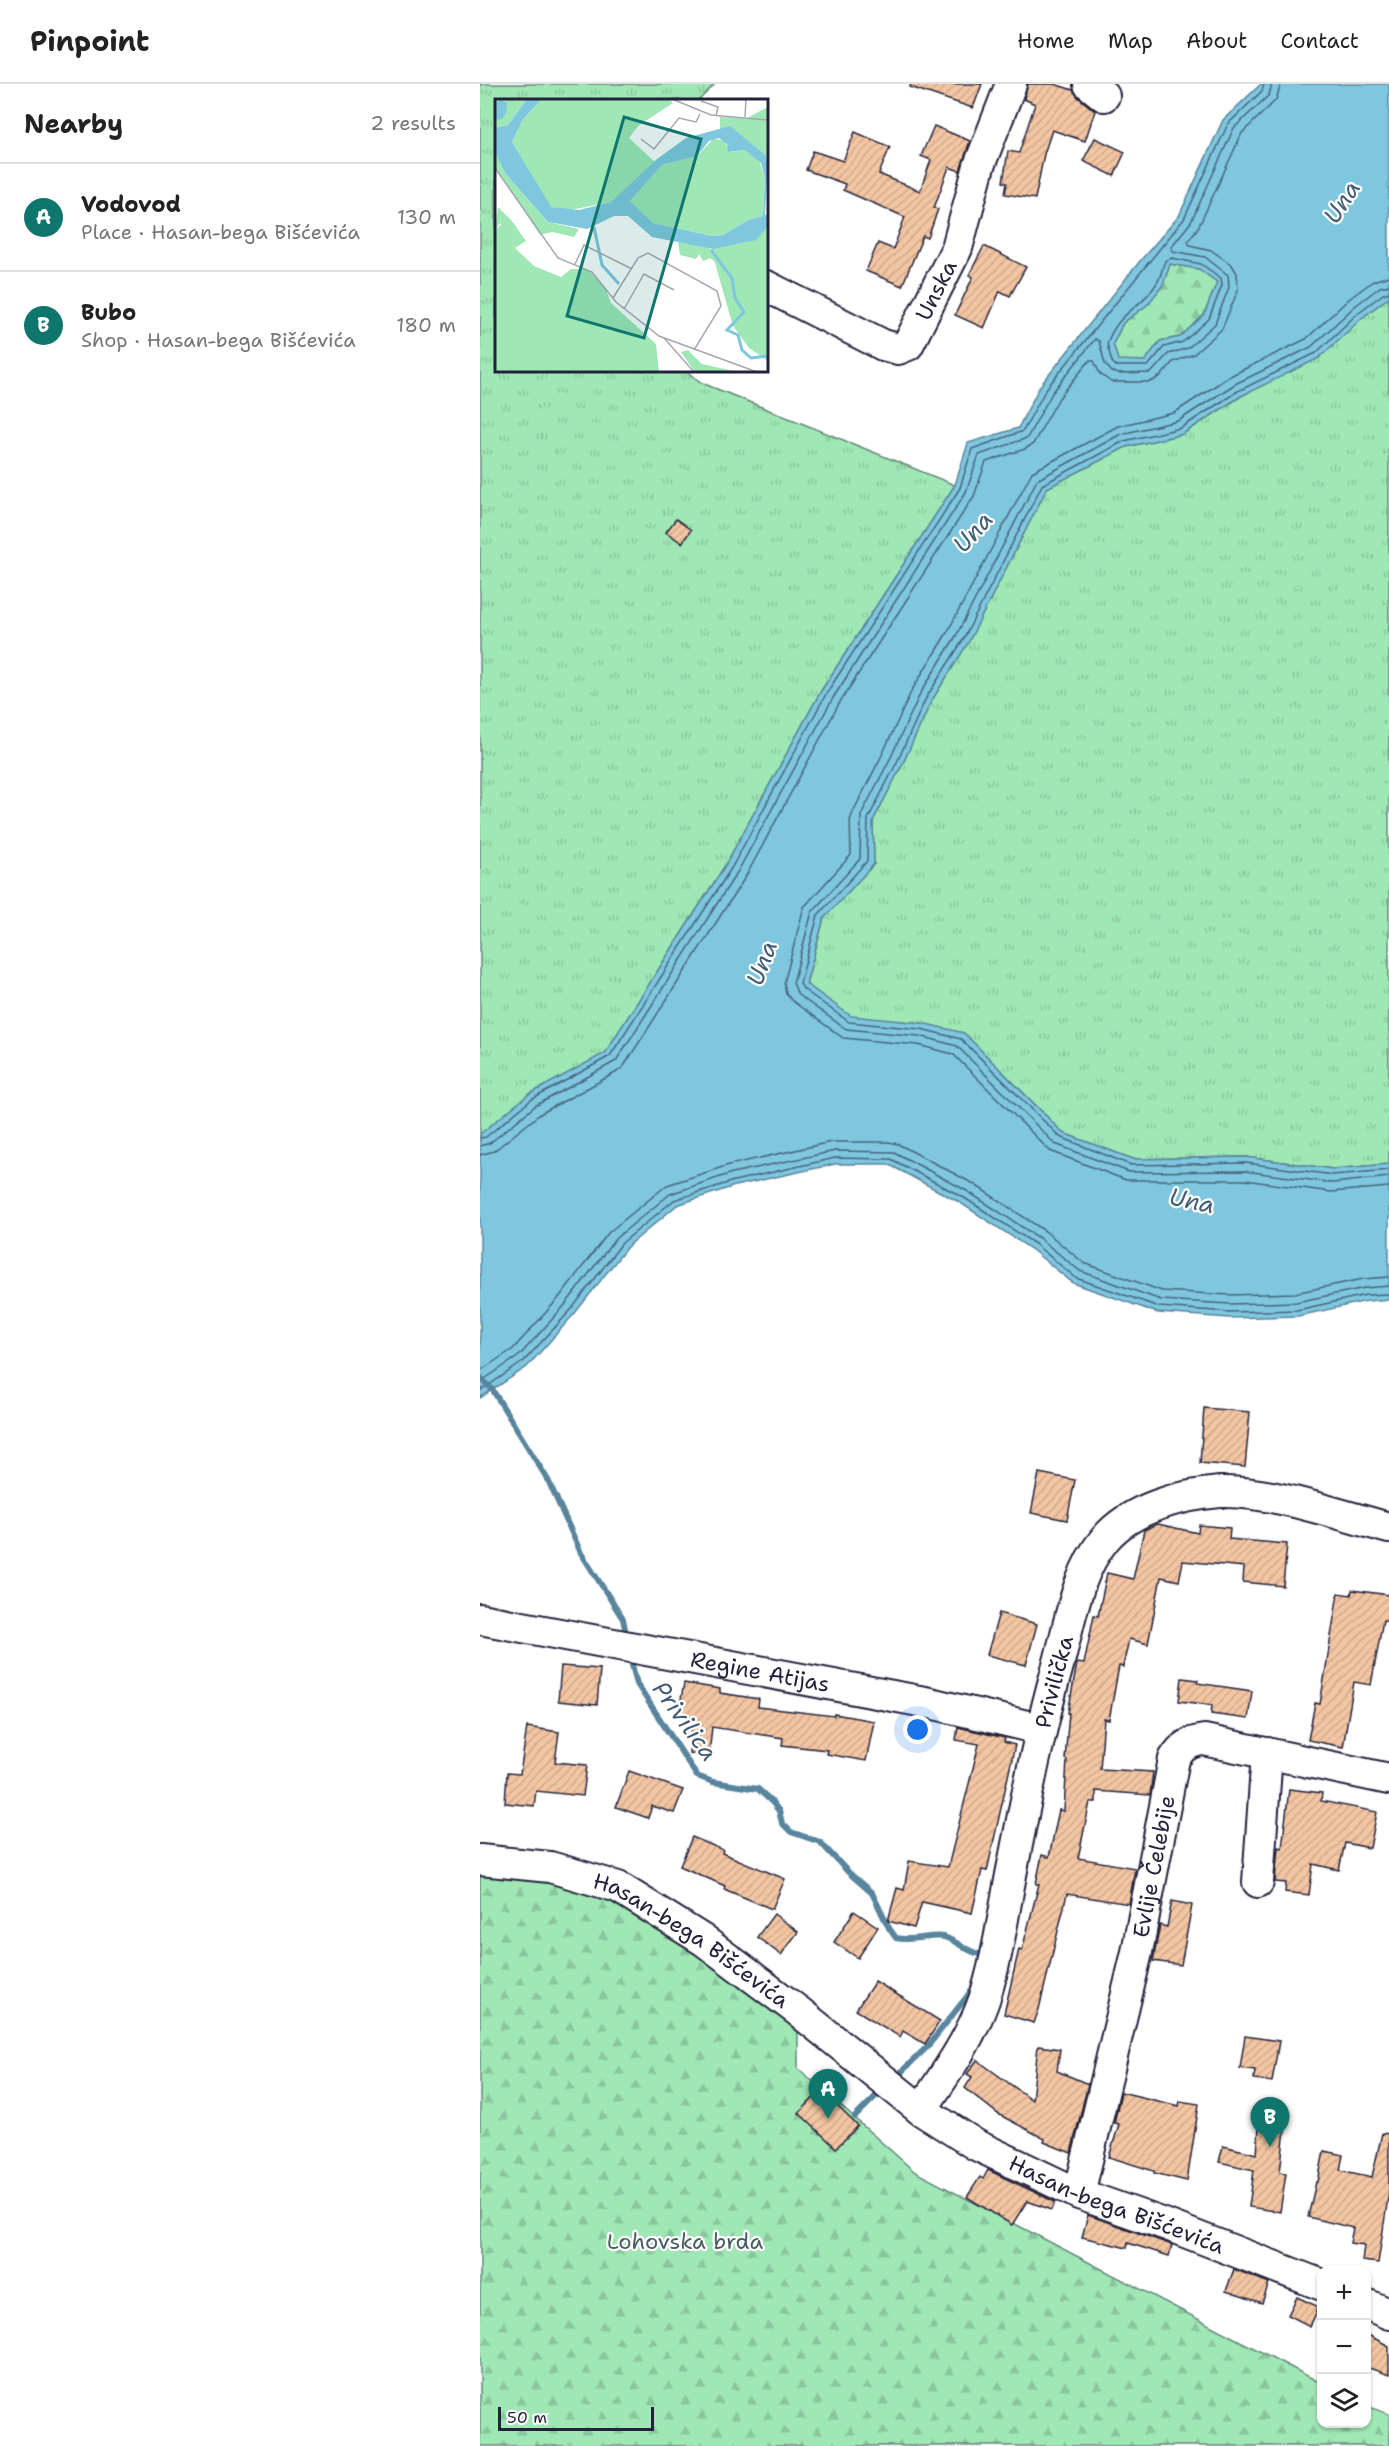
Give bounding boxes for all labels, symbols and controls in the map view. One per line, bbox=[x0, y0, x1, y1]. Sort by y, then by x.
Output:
text: Pinpoint bbox=[30, 22, 149, 60]
text: Home bbox=[1017, 27, 1075, 55]
text: Map bbox=[1108, 27, 1153, 55]
text: About bbox=[1186, 27, 1247, 55]
text: Contact bbox=[1280, 27, 1359, 55]
inset map bbox=[495, 99, 768, 372]
text: Nearby bbox=[24, 106, 123, 141]
text: 2 results bbox=[370, 110, 456, 136]
water label: Una bbox=[1316, 174, 1368, 230]
text: Vodovod bbox=[81, 190, 181, 219]
text: A bbox=[36, 204, 51, 230]
text: 130 m bbox=[397, 204, 456, 230]
text: Place · Hasan-bega Bišćevića bbox=[81, 219, 360, 245]
street label: Unska bbox=[909, 255, 964, 325]
text: Bubo bbox=[81, 298, 136, 327]
text: B bbox=[37, 312, 50, 338]
text: 180 m bbox=[396, 312, 456, 338]
text: Shop · Hasan-bega Bišćevića bbox=[81, 327, 356, 353]
water label: Una bbox=[946, 504, 1000, 560]
water label: Una bbox=[739, 936, 785, 990]
water label: Una bbox=[1166, 1181, 1218, 1221]
street label: Privilička bbox=[1028, 1633, 1080, 1731]
street label: Regine Atijas bbox=[688, 1645, 832, 1699]
water label: Privilica bbox=[645, 1675, 725, 1767]
your location bbox=[903, 1715, 932, 1744]
street label: Evlije Čelebije bbox=[1126, 1793, 1182, 1940]
street label: Hasan-bega Bišćevića bbox=[590, 1866, 795, 2015]
pin: A bbox=[808, 2070, 848, 2119]
pin: B bbox=[1250, 2098, 1290, 2147]
street label: Hasan-bega Bišćevića bbox=[1004, 2149, 1229, 2261]
park label: Lohovska brda bbox=[607, 2227, 763, 2256]
map controls bbox=[1317, 2266, 1371, 2428]
button: + bbox=[1317, 2266, 1371, 2320]
button: − bbox=[1317, 2320, 1371, 2374]
button: layers bbox=[1317, 2374, 1371, 2428]
scale bar bbox=[498, 2404, 654, 2432]
text: 50 m bbox=[507, 2407, 547, 2428]

